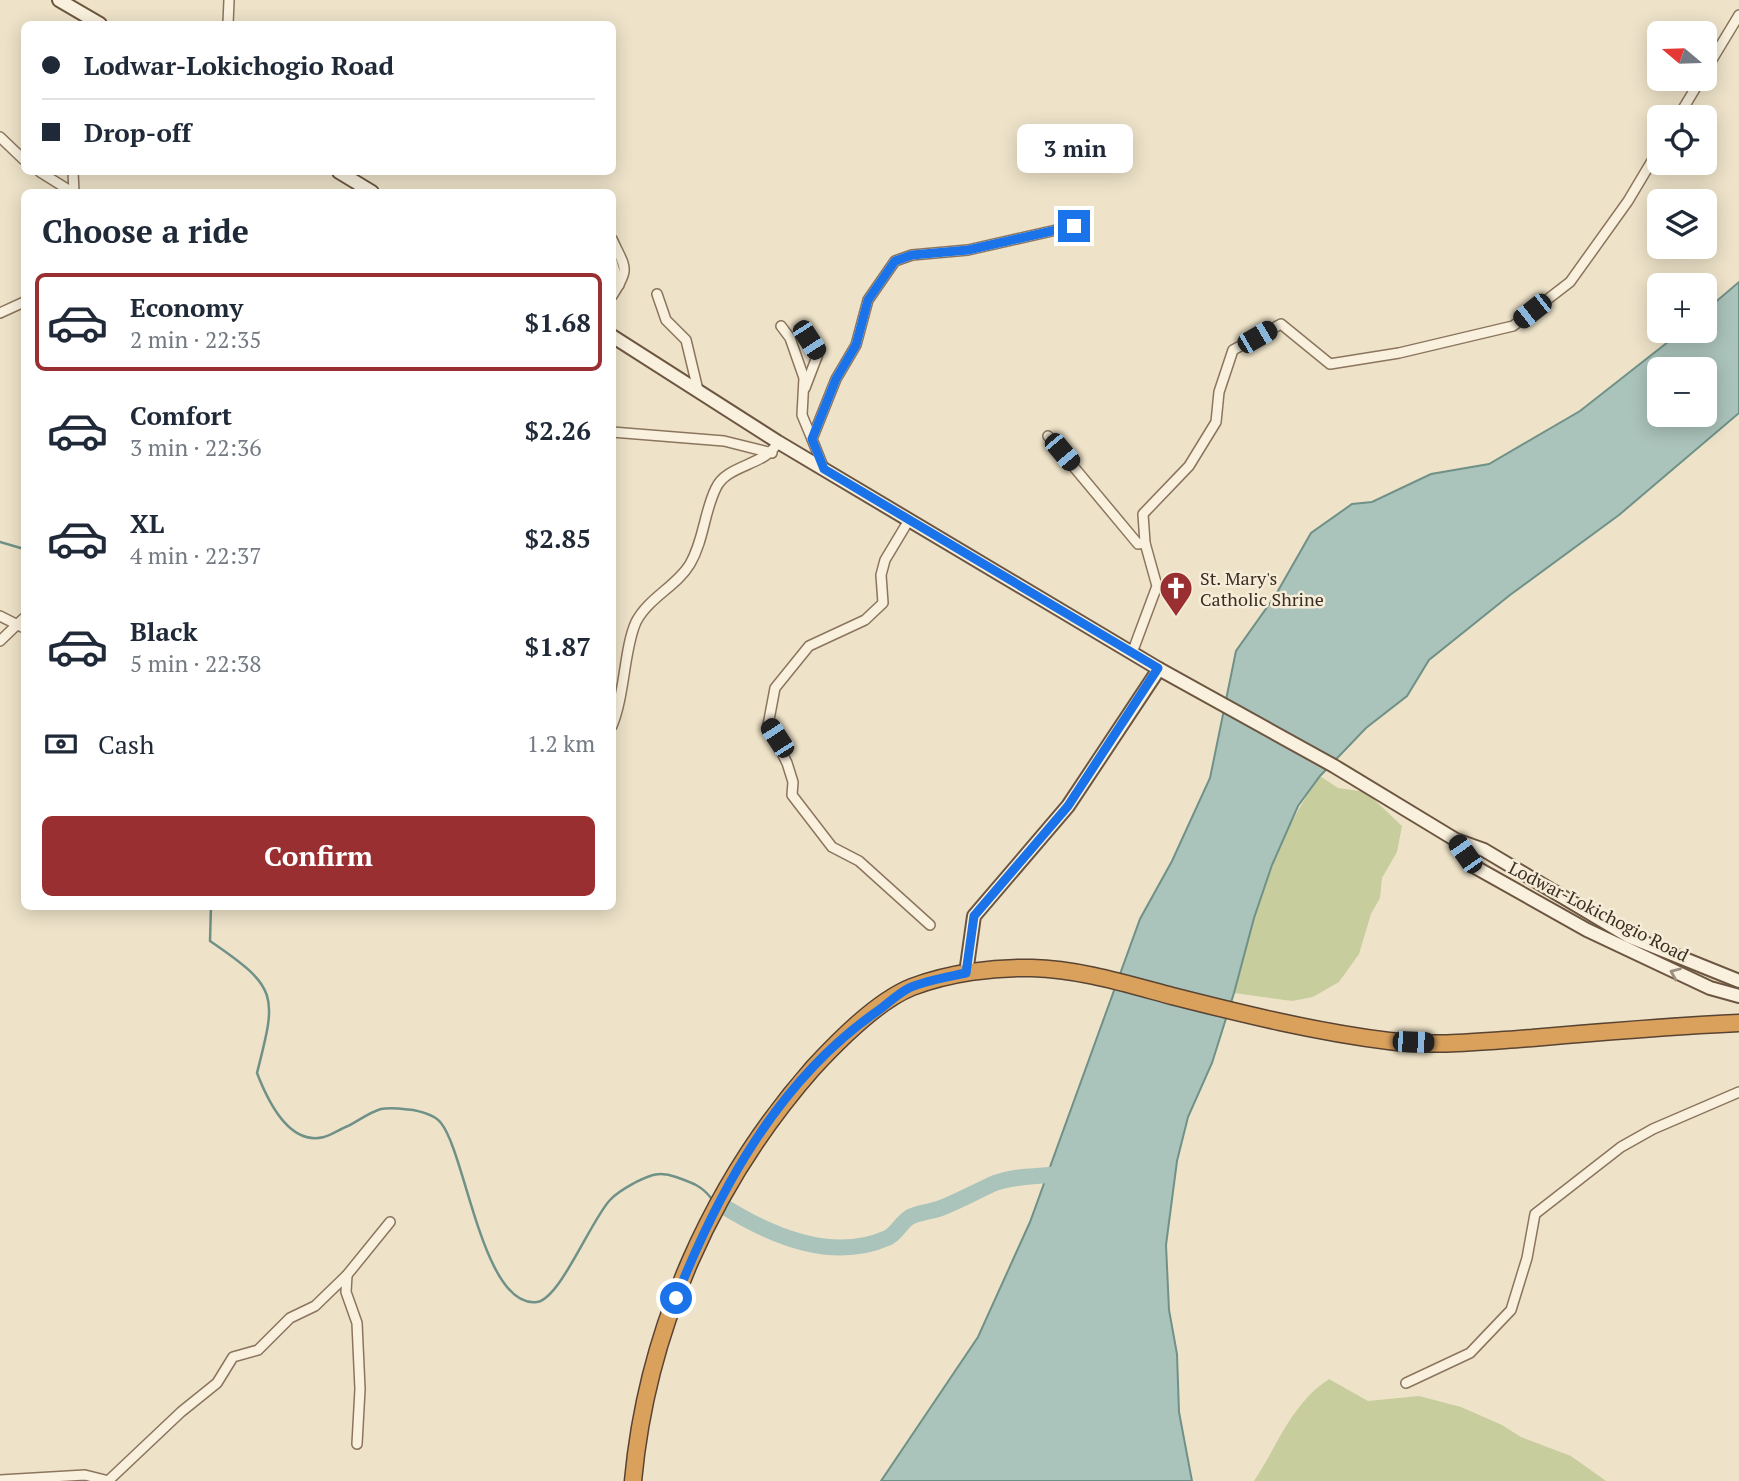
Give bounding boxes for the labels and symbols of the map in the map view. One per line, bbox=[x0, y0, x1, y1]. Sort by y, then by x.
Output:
north arrow bbox=[1647, 21, 1717, 91]
callout: 3 min bbox=[1016, 124, 1132, 174]
route end bbox=[1058, 210, 1090, 242]
car bbox=[1509, 290, 1556, 332]
car bbox=[789, 317, 830, 363]
car bbox=[1234, 317, 1281, 357]
car bbox=[1041, 429, 1084, 475]
place label: St. Mary's Catholic Shrine bbox=[1200, 566, 1324, 611]
church icon: St. Mary's Catholic Shrine bbox=[1157, 569, 1195, 618]
car bbox=[757, 715, 798, 761]
car bbox=[1445, 831, 1486, 877]
street label: Lodwar-Lokichogio Road bbox=[1505, 855, 1693, 967]
one-way arrow bbox=[1670, 967, 1682, 981]
car bbox=[1392, 1031, 1435, 1053]
route start bbox=[660, 1282, 692, 1314]

